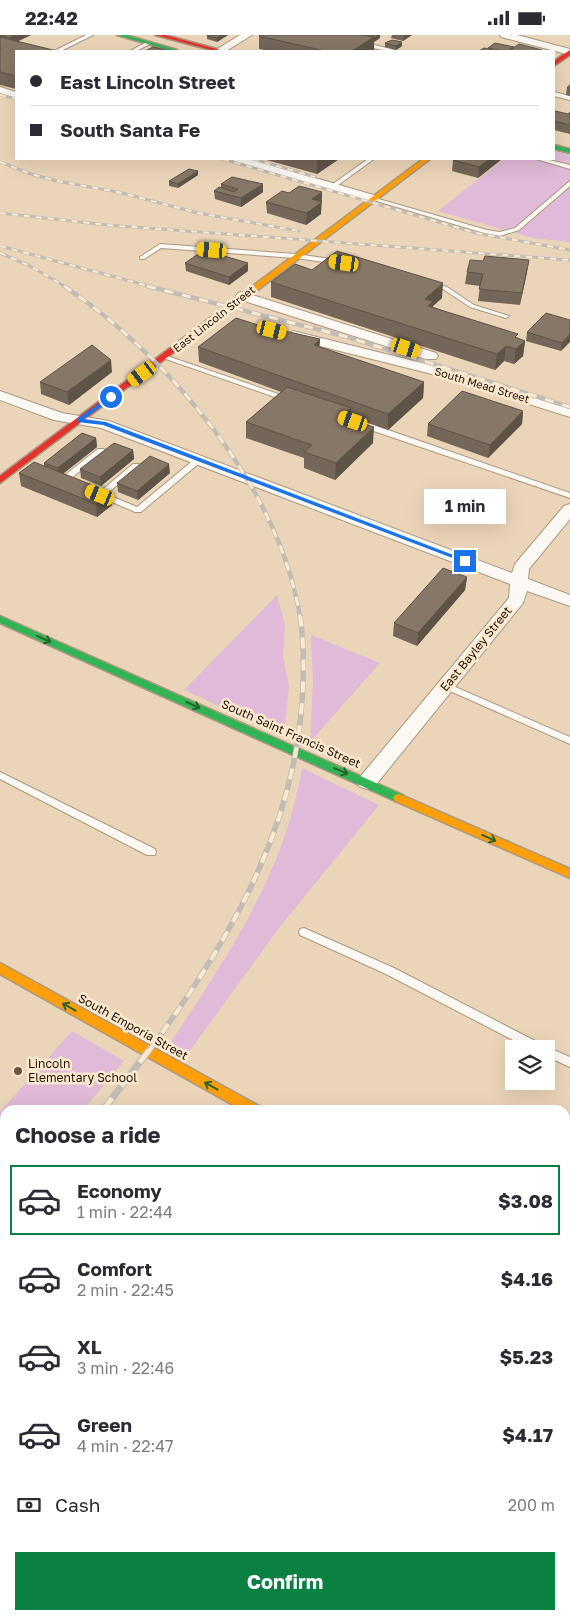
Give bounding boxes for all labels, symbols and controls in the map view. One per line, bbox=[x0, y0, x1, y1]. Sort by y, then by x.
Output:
text: 22:42 bbox=[25, 6, 78, 29]
text: East Lincoln Street bbox=[60, 70, 235, 93]
text: South Santa Fe bbox=[60, 118, 200, 141]
car bbox=[196, 241, 227, 259]
car bbox=[328, 253, 359, 273]
street label: East Lincoln Street bbox=[170, 283, 257, 355]
car bbox=[255, 319, 288, 341]
car bbox=[389, 336, 422, 360]
car bbox=[125, 359, 158, 389]
street label: South Mead Street bbox=[433, 364, 531, 405]
route start bbox=[100, 386, 122, 408]
car bbox=[336, 409, 369, 433]
car bbox=[83, 482, 116, 508]
callout: 1 min bbox=[424, 489, 506, 523]
text: 1 min bbox=[445, 496, 485, 516]
route end bbox=[454, 550, 476, 572]
street label: East Bayley Street bbox=[437, 603, 515, 694]
one-way arrow bbox=[36, 634, 51, 644]
street label: South Saint Francis Street bbox=[219, 696, 363, 771]
one-way arrow bbox=[185, 701, 200, 711]
one-way arrow bbox=[333, 767, 348, 777]
one-way arrow bbox=[481, 833, 496, 843]
street label: South Emporia Street bbox=[76, 990, 191, 1063]
one-way arrow bbox=[62, 1002, 77, 1012]
map controls bbox=[505, 1040, 555, 1090]
button: layers bbox=[505, 1040, 555, 1090]
place label: Lincoln Elementary School bbox=[28, 1056, 137, 1085]
marker: Lincoln Elementary School bbox=[12, 1065, 24, 1077]
one-way arrow bbox=[204, 1081, 219, 1090]
text: Choose a ride bbox=[15, 1121, 161, 1148]
icon: car bbox=[17, 1178, 62, 1223]
text: Economy bbox=[77, 1179, 162, 1202]
text: $3.08 bbox=[498, 1189, 553, 1212]
text: 1 min · 22:44 bbox=[77, 1202, 173, 1222]
icon: car bbox=[17, 1256, 62, 1301]
text: Comfort bbox=[77, 1257, 152, 1280]
text: $4.16 bbox=[500, 1267, 553, 1290]
text: 2 min · 22:45 bbox=[77, 1280, 174, 1300]
icon: car bbox=[17, 1334, 62, 1379]
text: XL bbox=[77, 1335, 102, 1358]
text: $5.23 bbox=[499, 1345, 553, 1368]
text: 3 min · 22:46 bbox=[77, 1358, 174, 1378]
icon: car bbox=[17, 1412, 62, 1457]
text: Green bbox=[77, 1413, 132, 1436]
text: $4.17 bbox=[502, 1423, 553, 1446]
text: 4 min · 22:47 bbox=[77, 1436, 173, 1456]
icon: cash bbox=[15, 1491, 43, 1519]
text: Cash bbox=[55, 1493, 100, 1516]
text: 200 m bbox=[508, 1495, 555, 1515]
button: Confirm bbox=[15, 1552, 555, 1610]

